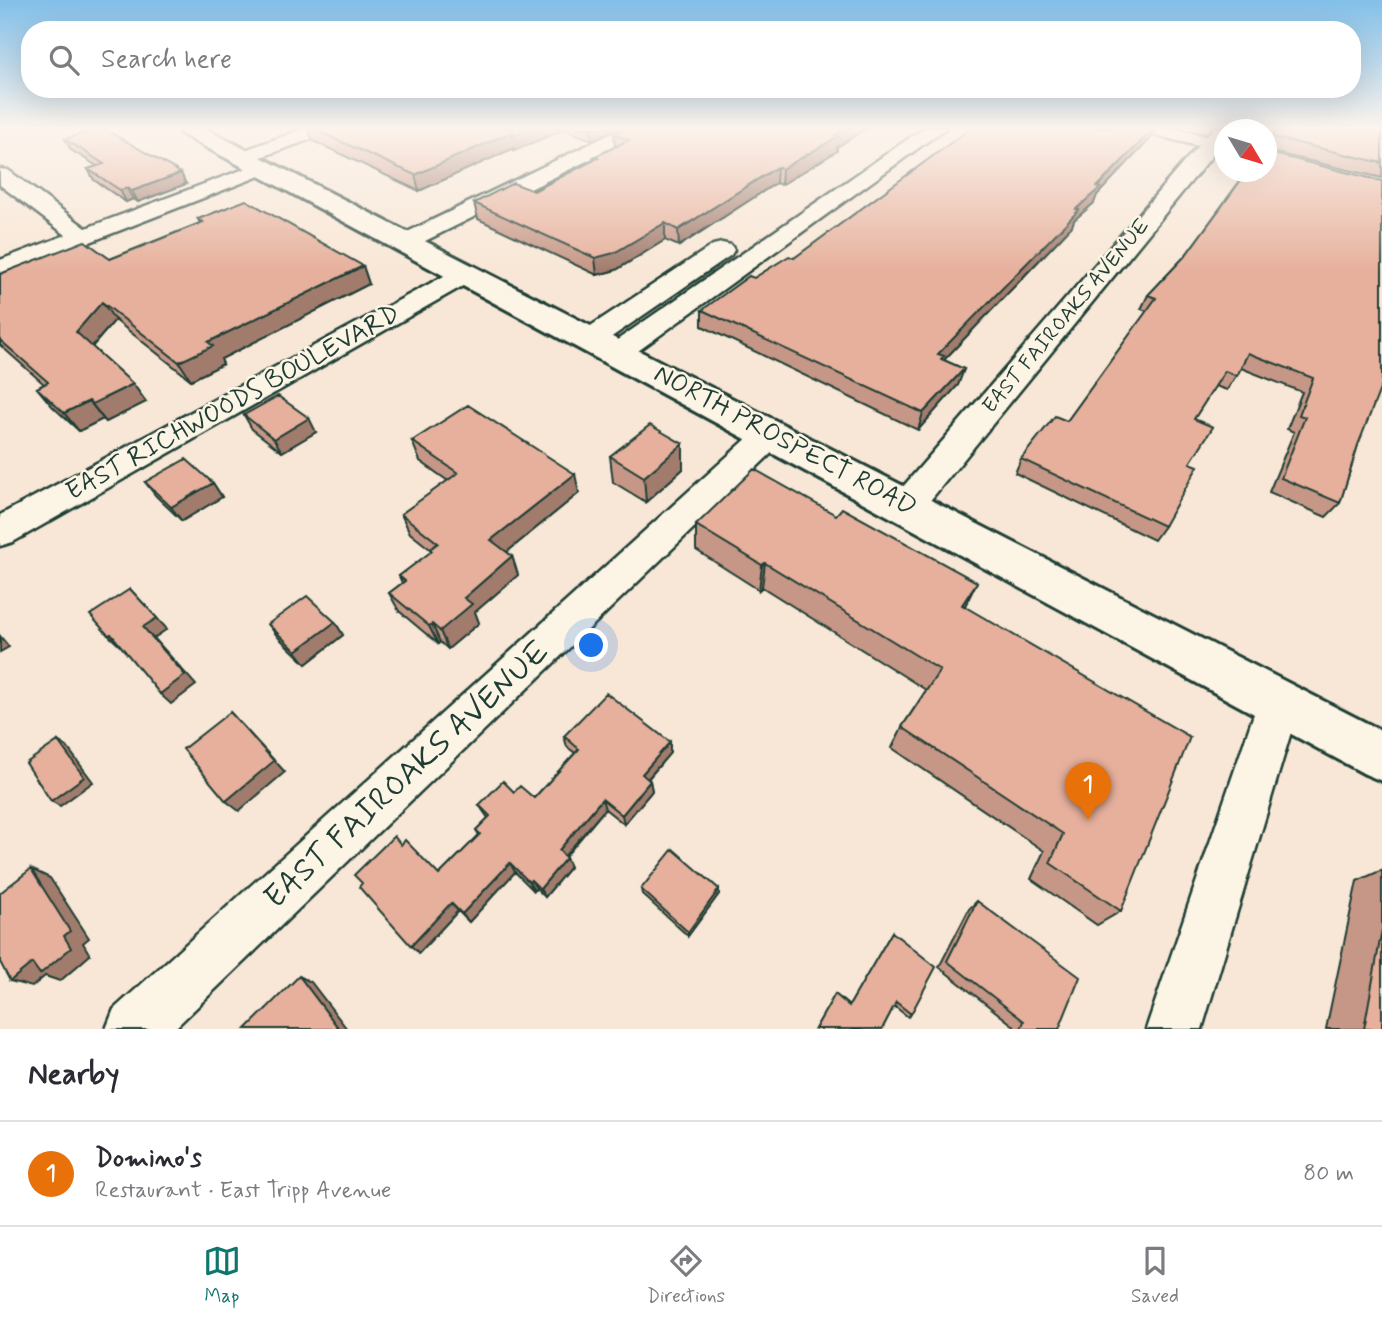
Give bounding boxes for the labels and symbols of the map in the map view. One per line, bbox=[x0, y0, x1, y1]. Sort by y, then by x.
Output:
north arrow bbox=[1214, 119, 1277, 182]
street label: EAST FAIROAKS AVENUE bbox=[976, 213, 1156, 419]
street label: EAST RICHWOODS BOULEVARD bbox=[60, 297, 406, 509]
street label: NORTH PROSPECT ROAD bbox=[648, 357, 922, 525]
your location bbox=[574, 628, 608, 662]
street label: EAST FAIROAKS AVENUE bbox=[255, 632, 559, 918]
pin: 1 bbox=[1065, 762, 1111, 820]

